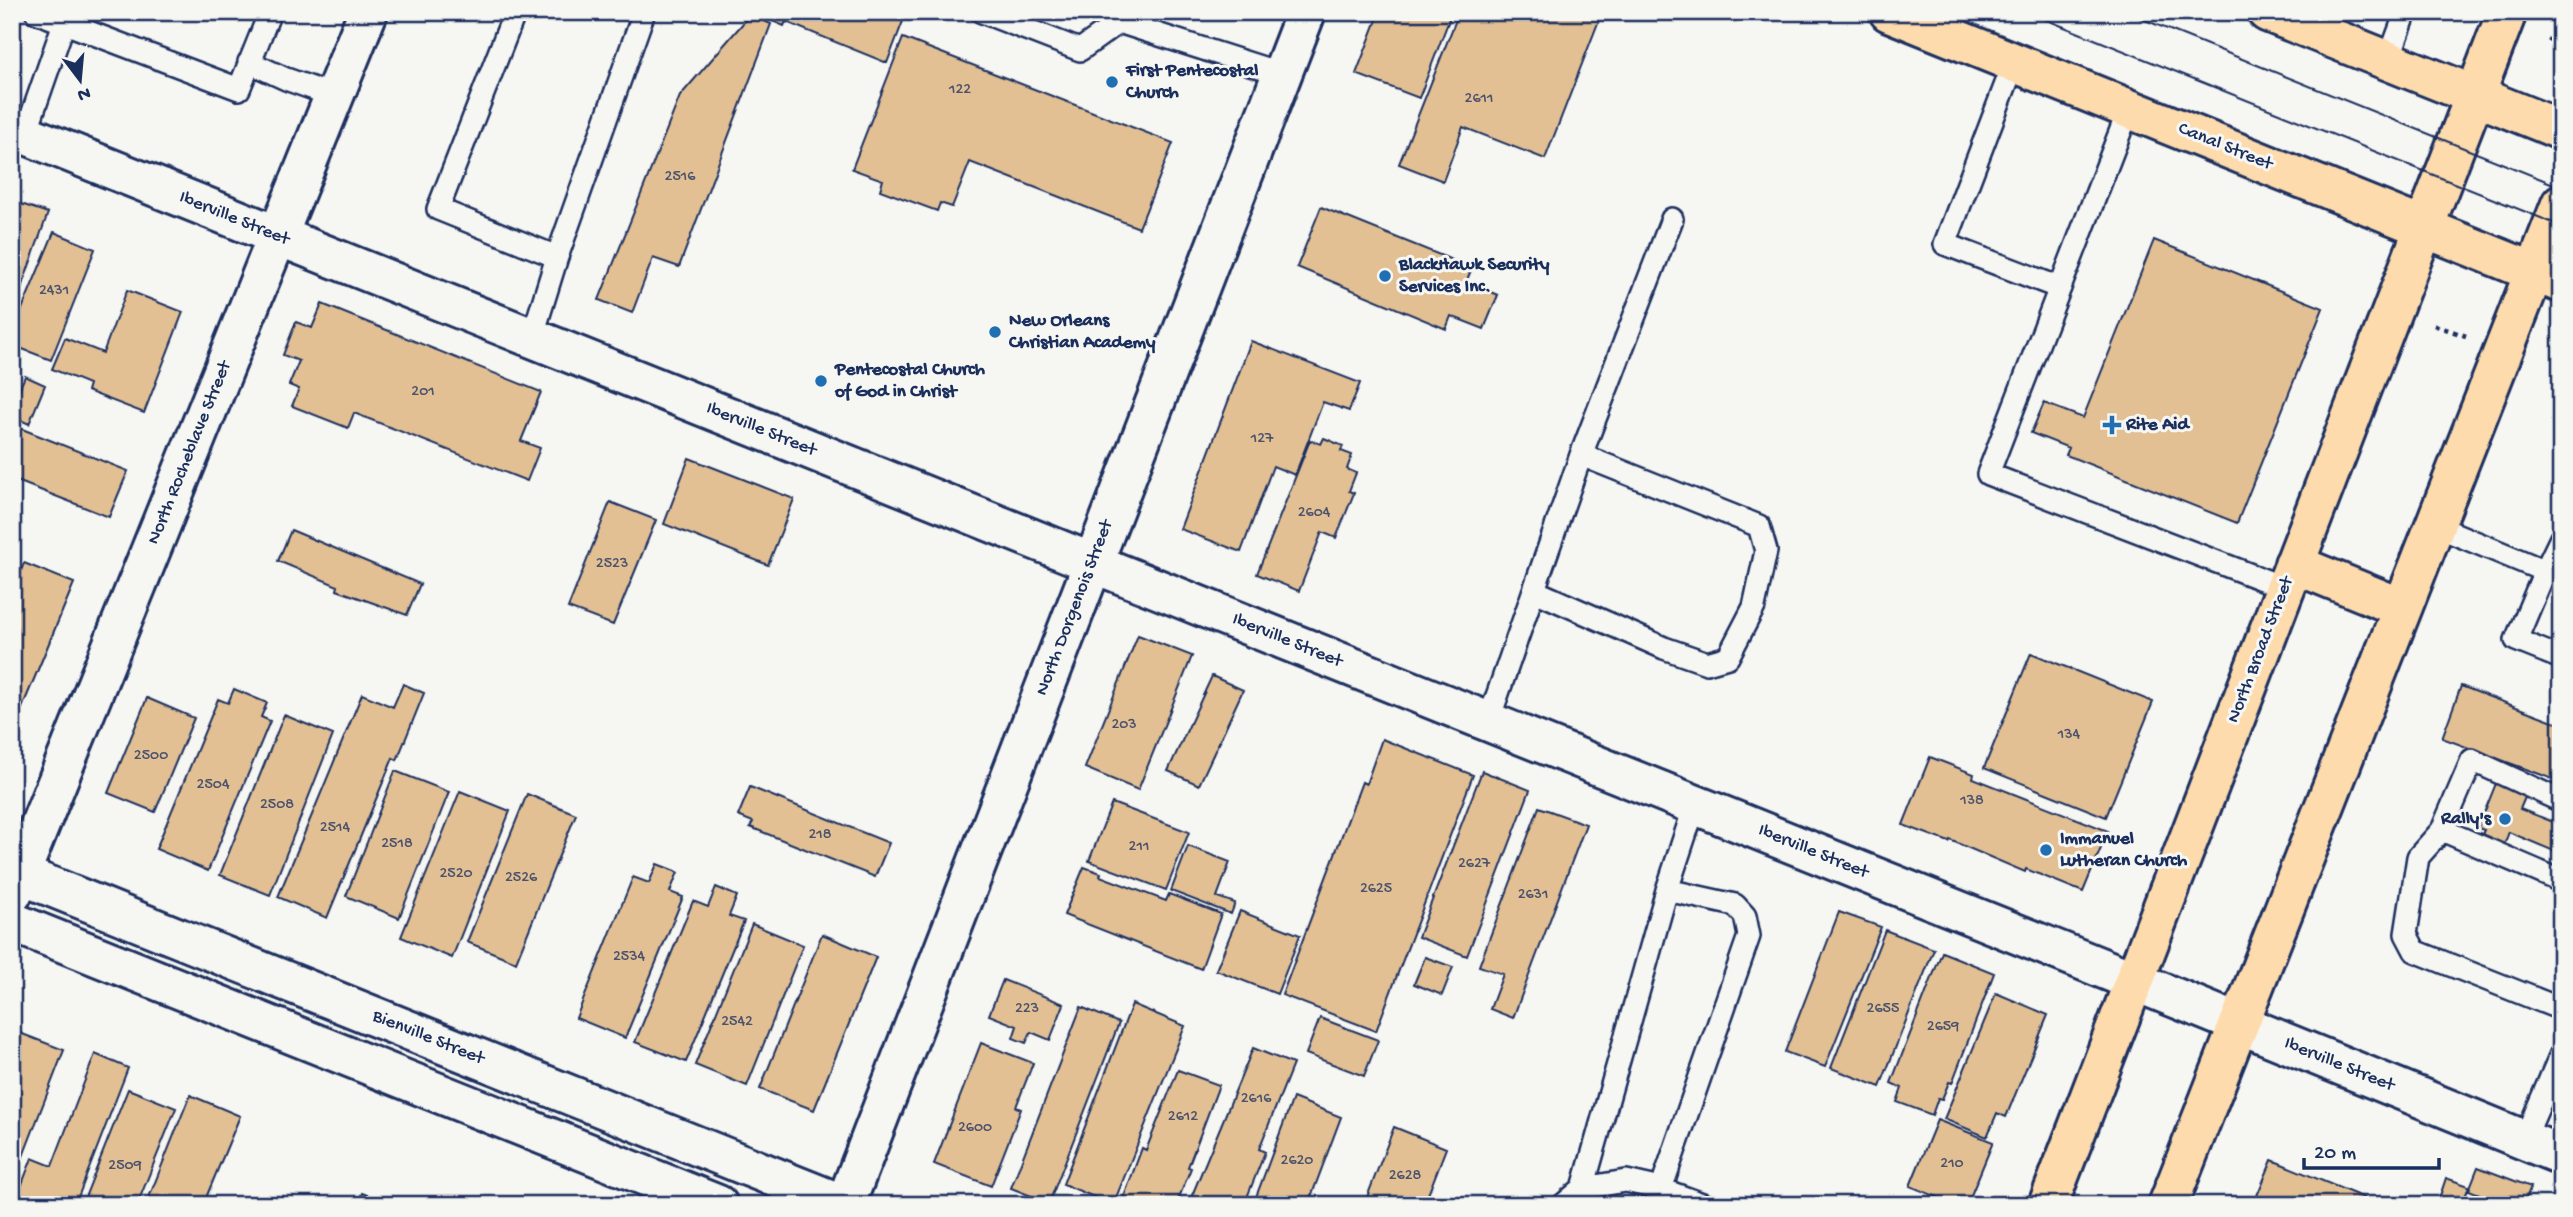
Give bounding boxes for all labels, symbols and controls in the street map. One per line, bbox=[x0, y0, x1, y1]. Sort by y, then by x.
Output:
north arrow bbox=[46, 46, 116, 116]
place label: First Pentecostal Church bbox=[1125, 60, 1259, 105]
marker: First Pentecostal Church bbox=[1104, 74, 1120, 90]
text: N bbox=[75, 80, 93, 106]
house number: 122 bbox=[948, 81, 971, 100]
house number: 2611 bbox=[1465, 90, 1493, 109]
street label: Canal Street bbox=[2174, 118, 2278, 177]
house number: 2516 bbox=[665, 168, 696, 187]
street label: Iberville Street bbox=[175, 186, 295, 252]
place label: BlackHawk Security Services Inc. bbox=[1398, 254, 1550, 299]
marker: BlackHawk Security Services Inc. bbox=[1377, 268, 1393, 284]
house number: 2431 bbox=[39, 282, 69, 301]
place label: New Orleans Christian Academy bbox=[1008, 310, 1156, 355]
marker: New Orleans Christian Academy bbox=[987, 324, 1003, 340]
street label: North Rocheblave Street bbox=[143, 356, 238, 548]
place label: Pentecostal Church of God in Christ bbox=[834, 359, 986, 404]
marker: Pentecostal Church of God in Christ bbox=[813, 373, 829, 389]
house number: 201 bbox=[411, 383, 435, 402]
street label: Iberville Street bbox=[702, 397, 822, 463]
place label: Rite Aid bbox=[2125, 414, 2190, 437]
marker: Rite Aid bbox=[2104, 417, 2120, 433]
house number: 127 bbox=[1250, 430, 1274, 449]
house number: 2604 bbox=[1298, 504, 1331, 523]
street label: North Dorgenois Street bbox=[1031, 515, 1120, 699]
house number: 2523 bbox=[596, 555, 628, 574]
street label: North Broad Street bbox=[2223, 572, 2300, 726]
street label: Iberville Street bbox=[1228, 608, 1348, 674]
house number: 203 bbox=[1111, 716, 1137, 735]
house number: 134 bbox=[2057, 726, 2081, 745]
house number: 2500 bbox=[134, 747, 168, 766]
house number: 2504 bbox=[197, 776, 230, 795]
house number: 138 bbox=[1959, 792, 1984, 811]
house number: 2508 bbox=[260, 796, 294, 815]
place label: Rally's bbox=[2440, 808, 2492, 831]
marker: Rally's bbox=[2497, 811, 2513, 827]
house number: 2514 bbox=[320, 819, 351, 838]
street label: Iberville Street bbox=[1754, 819, 1874, 885]
house number: 218 bbox=[808, 826, 832, 845]
place label: Immanuel Lutheran Church bbox=[2060, 828, 2188, 873]
house number: 2518 bbox=[381, 835, 413, 854]
house number: 211 bbox=[1129, 838, 1149, 857]
marker: Immanuel Lutheran Church bbox=[2038, 842, 2054, 858]
house number: 2627 bbox=[1458, 855, 1491, 874]
house number: 2520 bbox=[439, 865, 473, 884]
house number: 2526 bbox=[505, 869, 538, 888]
house number: 2625 bbox=[1360, 880, 1392, 899]
house number: 2631 bbox=[1518, 886, 1548, 905]
house number: 2534 bbox=[613, 948, 645, 967]
house number: 223 bbox=[1015, 1000, 1039, 1019]
house number: 2655 bbox=[1867, 1000, 1899, 1019]
street label: Bienville Street bbox=[368, 1005, 489, 1072]
house number: 2542 bbox=[721, 1013, 753, 1032]
house number: 2659 bbox=[1927, 1018, 1959, 1037]
street label: Iberville Street bbox=[2280, 1032, 2400, 1098]
house number: 2616 bbox=[1241, 1090, 1272, 1109]
house number: 2612 bbox=[1168, 1108, 1198, 1127]
house number: 2600 bbox=[958, 1119, 992, 1138]
scale bar bbox=[2304, 1126, 2438, 1170]
text: 20 m bbox=[2314, 1142, 2356, 1167]
house number: 2620 bbox=[1281, 1152, 1313, 1171]
house number: 210 bbox=[1940, 1155, 1964, 1174]
house number: 2509 bbox=[108, 1157, 142, 1176]
house number: 2628 bbox=[1389, 1167, 1422, 1186]

